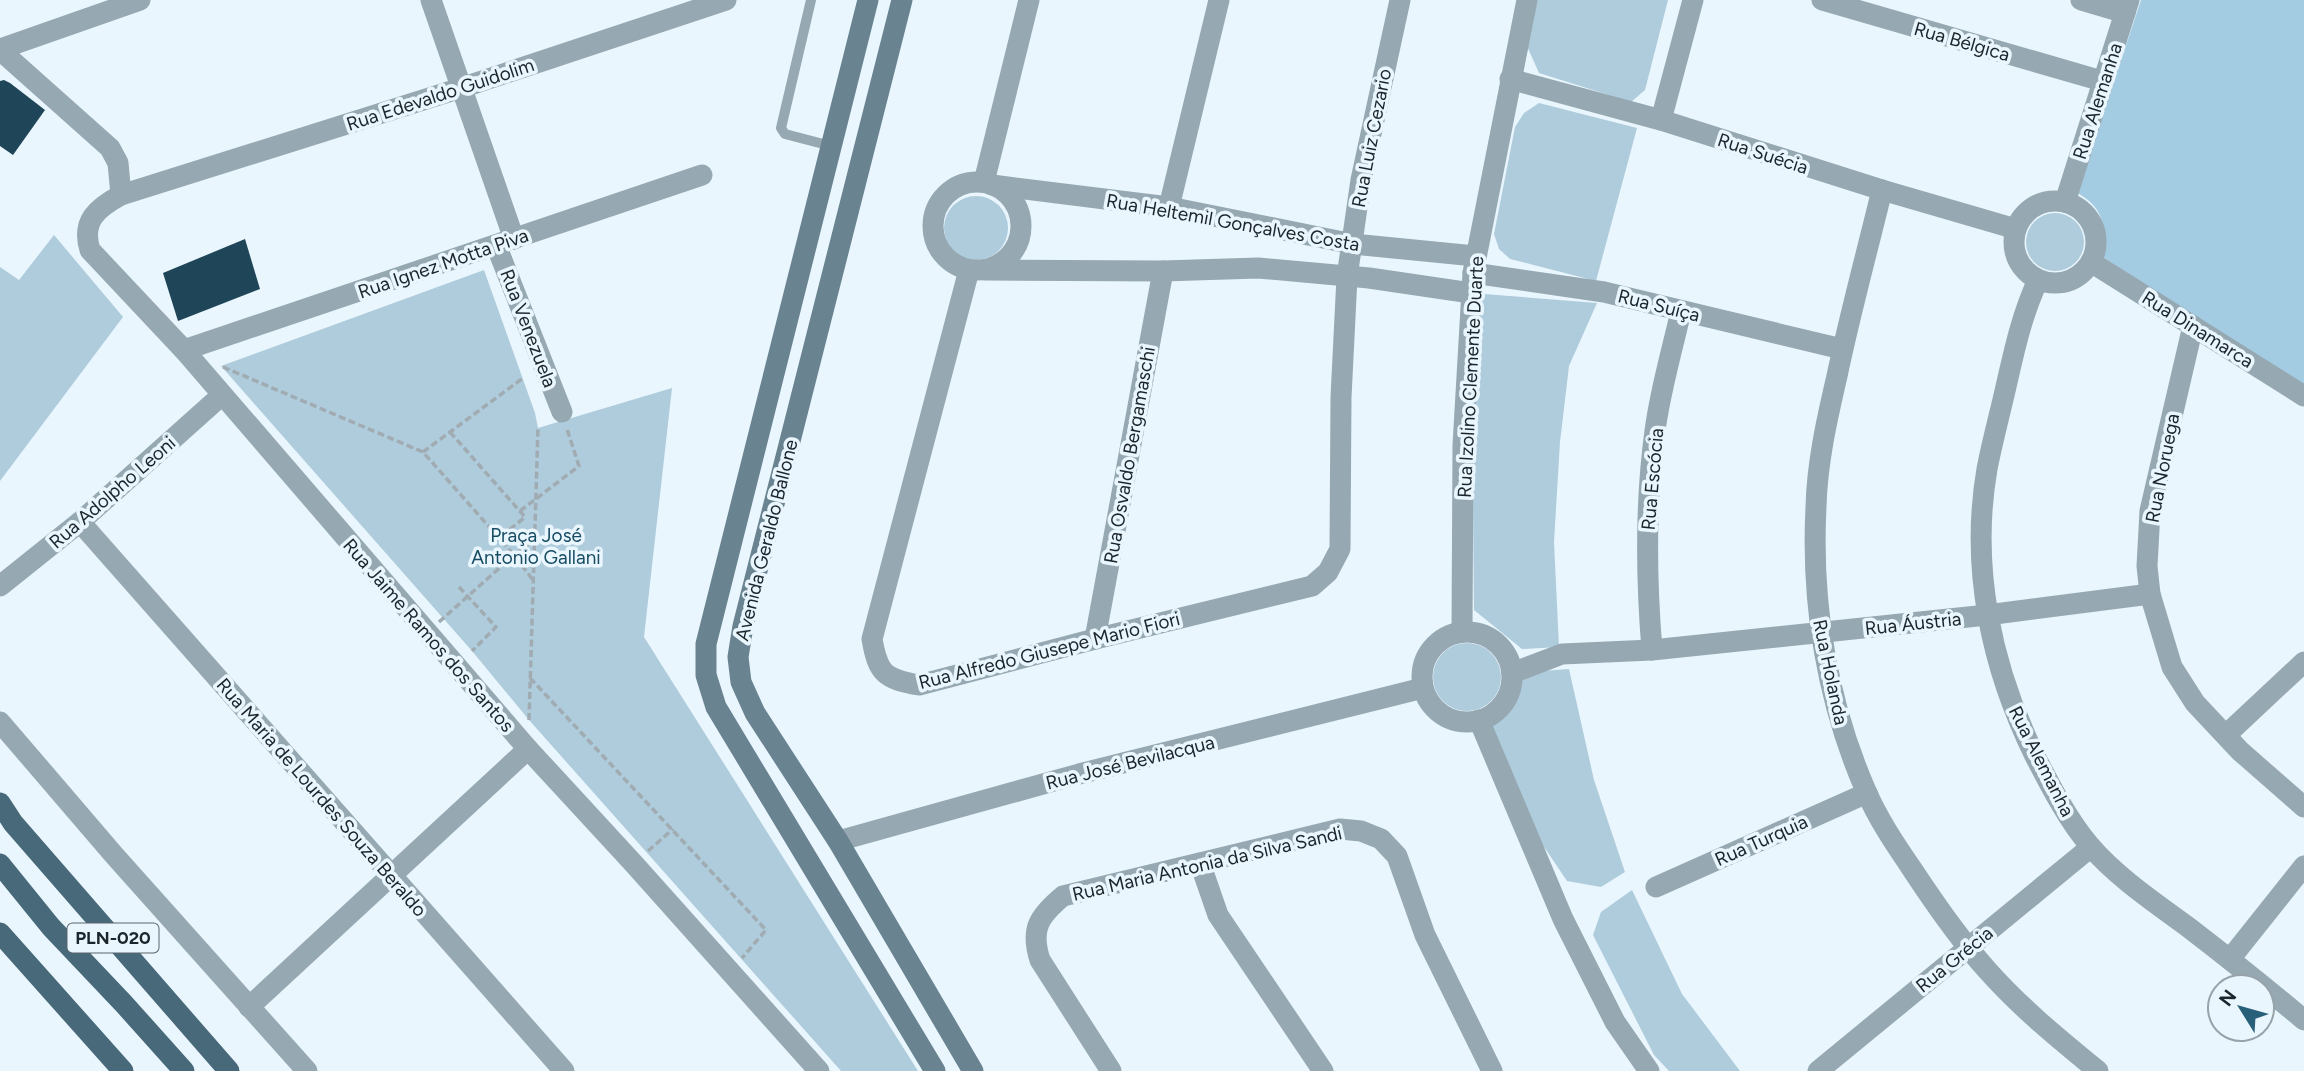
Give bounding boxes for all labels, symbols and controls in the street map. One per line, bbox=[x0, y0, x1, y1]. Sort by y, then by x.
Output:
street label: Rua Bélgica bbox=[1911, 17, 2012, 66]
street label: Rua Alemanha bbox=[2068, 40, 2127, 162]
street label: Rua Edevaldo Guidolim bbox=[343, 53, 537, 136]
street label: Rua Luiz Cezario bbox=[1347, 67, 1396, 209]
street label: Rua Suécia bbox=[1715, 128, 1811, 179]
street label: Rua Heltemil Gonçalves Costa bbox=[1104, 189, 1361, 256]
street label: Rua Ignez Motta Piva bbox=[355, 224, 531, 303]
street label: Rua Izolino Clemente Duarte bbox=[1453, 256, 1488, 499]
street label: Rua Venezuela bbox=[495, 266, 562, 391]
street label: Rua Suíça bbox=[1616, 284, 1702, 327]
street label: Rua Dinamarca bbox=[2138, 286, 2258, 373]
street label: Rua Osvaldo Bergamaschi bbox=[1099, 345, 1160, 565]
street label: Rua Noruega bbox=[2141, 411, 2184, 525]
street label: Rua Escócia bbox=[1637, 427, 1668, 531]
street label: Rua Adolpho Leoni bbox=[44, 431, 180, 553]
street label: Avenida Geraldo Ballone bbox=[730, 437, 803, 643]
park label: Praça José Antonio Gallani bbox=[471, 524, 601, 569]
street label: Rua Jaime Ramos dos Santos bbox=[338, 534, 519, 737]
street label: Rua Alfredo Giusepe Mario Fiori bbox=[916, 607, 1182, 694]
street label: Rua Áustria bbox=[1864, 607, 1962, 640]
street label: Rua Holanda bbox=[1808, 617, 1853, 727]
street label: Rua Maria de Lourdes Souza Beraldo bbox=[212, 673, 431, 921]
street label: Rua Alemanha bbox=[2004, 702, 2079, 820]
street label: Rua José Bevilacqua bbox=[1043, 730, 1217, 795]
street label: Rua Turquia bbox=[1711, 810, 1811, 871]
street label: Rua Maria Antonia da Silva Sandi bbox=[1070, 821, 1344, 906]
street label: Rua Grécia bbox=[1911, 921, 1998, 997]
road number: PLN-020 bbox=[68, 923, 158, 953]
north arrow bbox=[2206, 973, 2276, 1043]
text: N bbox=[2214, 985, 2241, 1011]

